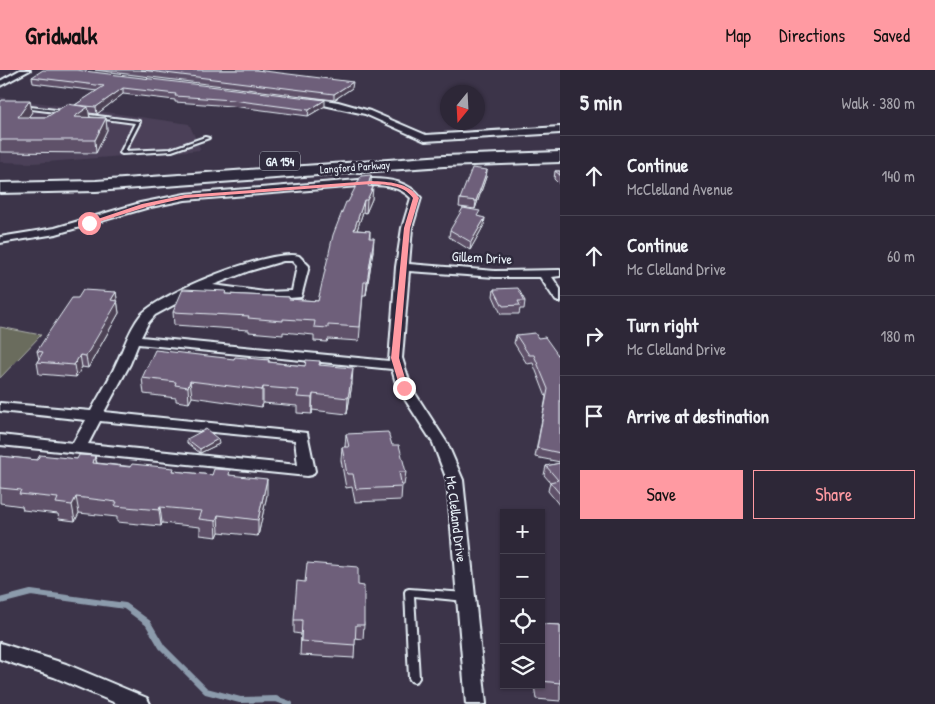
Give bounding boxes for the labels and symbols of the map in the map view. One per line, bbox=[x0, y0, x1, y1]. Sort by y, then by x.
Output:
north arrow bbox=[440, 85, 485, 130]
road number: GA 154 bbox=[260, 152, 300, 170]
street label: Langford Parkway bbox=[320, 158, 391, 176]
route start bbox=[78, 212, 101, 235]
street label: Gillem Drive bbox=[451, 246, 513, 268]
route end bbox=[393, 377, 416, 400]
street label: Mc Clelland Drive bbox=[442, 475, 472, 564]

